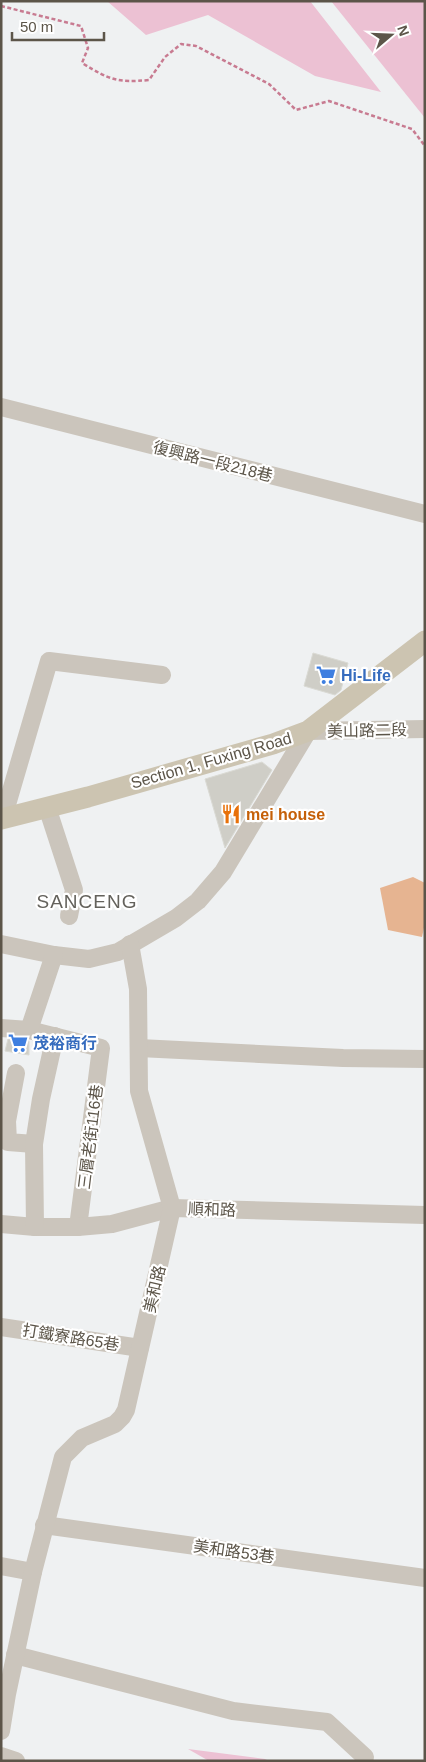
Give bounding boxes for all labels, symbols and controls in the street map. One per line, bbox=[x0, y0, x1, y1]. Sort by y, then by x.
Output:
scale bar bbox=[12, 10, 105, 42]
north arrow bbox=[366, 10, 416, 60]
text: 50 m bbox=[20, 18, 53, 35]
text: N bbox=[394, 23, 413, 38]
street label: 復興路一段218巷 bbox=[151, 438, 274, 485]
supermarket icon: Hi-Life bbox=[315, 664, 337, 686]
place label: Hi-Life bbox=[341, 667, 391, 684]
street label: 美山路二段 bbox=[327, 721, 407, 740]
street label: Section 1, Fuxing Road bbox=[129, 729, 293, 792]
restaurant icon: mei house bbox=[220, 803, 242, 825]
place label: mei house bbox=[246, 806, 325, 823]
district label: SANCENG bbox=[37, 891, 137, 912]
supermarket icon: 茂裕商行 bbox=[7, 1032, 29, 1054]
place label: 茂裕商行 bbox=[33, 1035, 97, 1052]
street label: 三層老街116巷 bbox=[76, 1084, 105, 1190]
street label: 順和路 bbox=[188, 1200, 236, 1219]
street label: 美和路 bbox=[141, 1264, 168, 1314]
street label: 打鐵寮路65巷 bbox=[21, 1321, 121, 1354]
street label: 美和路53巷 bbox=[192, 1537, 276, 1566]

